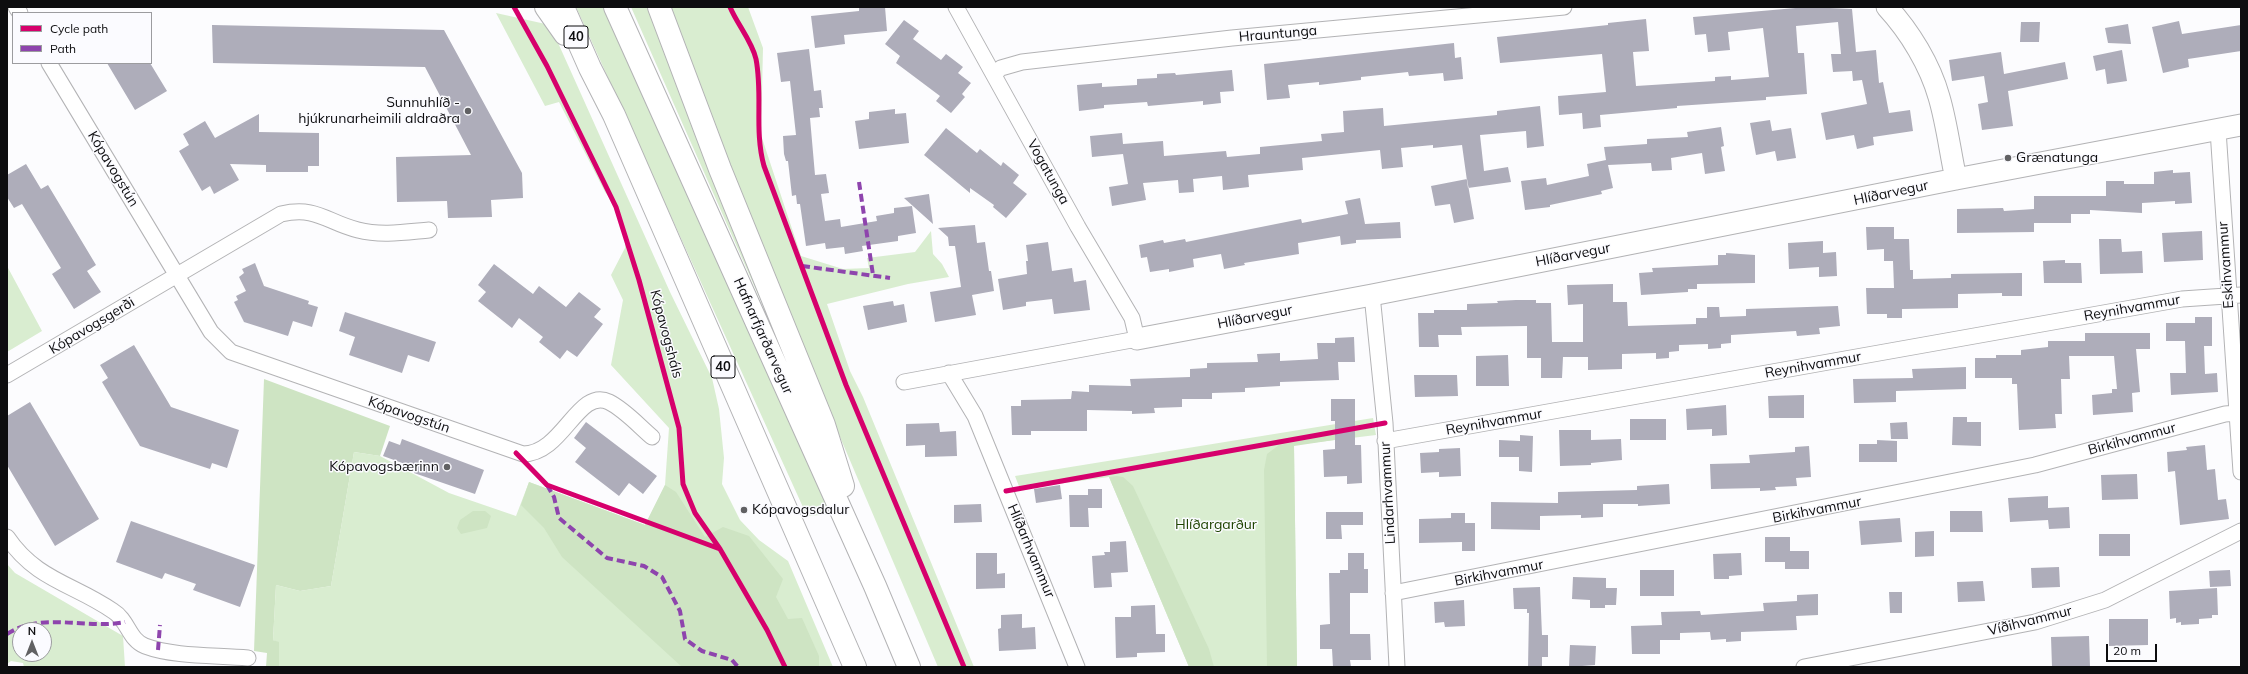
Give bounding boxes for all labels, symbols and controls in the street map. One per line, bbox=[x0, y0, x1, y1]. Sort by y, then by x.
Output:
legend bbox=[12, 12, 152, 64]
text: Cycle path bbox=[50, 21, 108, 36]
street label: Hrauntunga bbox=[1238, 22, 1318, 46]
road number: 40 bbox=[564, 26, 588, 48]
text: Path bbox=[50, 41, 76, 56]
place label: Sunnuhlíð - hjúkrunarheimili aldraðra bbox=[298, 95, 460, 128]
marker: Sunnuhlíð - hjúkrunarheimili aldraðra bbox=[463, 106, 473, 116]
street label: Kópavogstún bbox=[84, 128, 142, 210]
street label: Vogatunga bbox=[1023, 137, 1073, 207]
place label: Grænatunga bbox=[2016, 150, 2098, 166]
marker: Grænatunga bbox=[2003, 153, 2013, 163]
street label: Hlíðarvegur bbox=[1852, 177, 1930, 209]
street label: Eskihvammur bbox=[2215, 221, 2237, 309]
street label: Hlíðarvegur bbox=[1534, 240, 1612, 270]
street label: Hafnarfjarðarvegur bbox=[730, 275, 796, 397]
street label: Kópavogsháls bbox=[646, 288, 686, 380]
street label: Reynihvammur bbox=[2082, 291, 2182, 325]
street label: Kópavogsgerði bbox=[46, 294, 138, 358]
street label: Hlíðarvegur bbox=[1216, 302, 1294, 332]
street label: Reynihvammur bbox=[1763, 348, 1863, 382]
road number: 40 bbox=[711, 356, 735, 378]
street label: Kópavogstún bbox=[366, 393, 452, 437]
street label: Reynihvammur bbox=[1444, 405, 1544, 439]
street label: Birkihvammur bbox=[2086, 419, 2178, 459]
street label: Lindarhvammur bbox=[1377, 441, 1399, 545]
place label: Kópavogsbærinn bbox=[329, 459, 439, 475]
marker: Kópavogsbærinn bbox=[442, 462, 452, 472]
street label: Birkihvammur bbox=[1771, 493, 1863, 527]
street label: Hlíðarhvammur bbox=[1004, 501, 1058, 601]
place label: Kópavogsdalur bbox=[752, 502, 849, 518]
marker: Kópavogsdalur bbox=[739, 505, 749, 515]
park label: Hlíðargarður bbox=[1175, 517, 1257, 533]
street label: Birkihvammur bbox=[1453, 556, 1545, 590]
street label: Víðihvammur bbox=[1986, 602, 2074, 640]
north arrow bbox=[12, 622, 52, 662]
text: N bbox=[28, 624, 36, 638]
scale bar bbox=[2108, 636, 2159, 662]
text: 20 m bbox=[2113, 643, 2141, 658]

